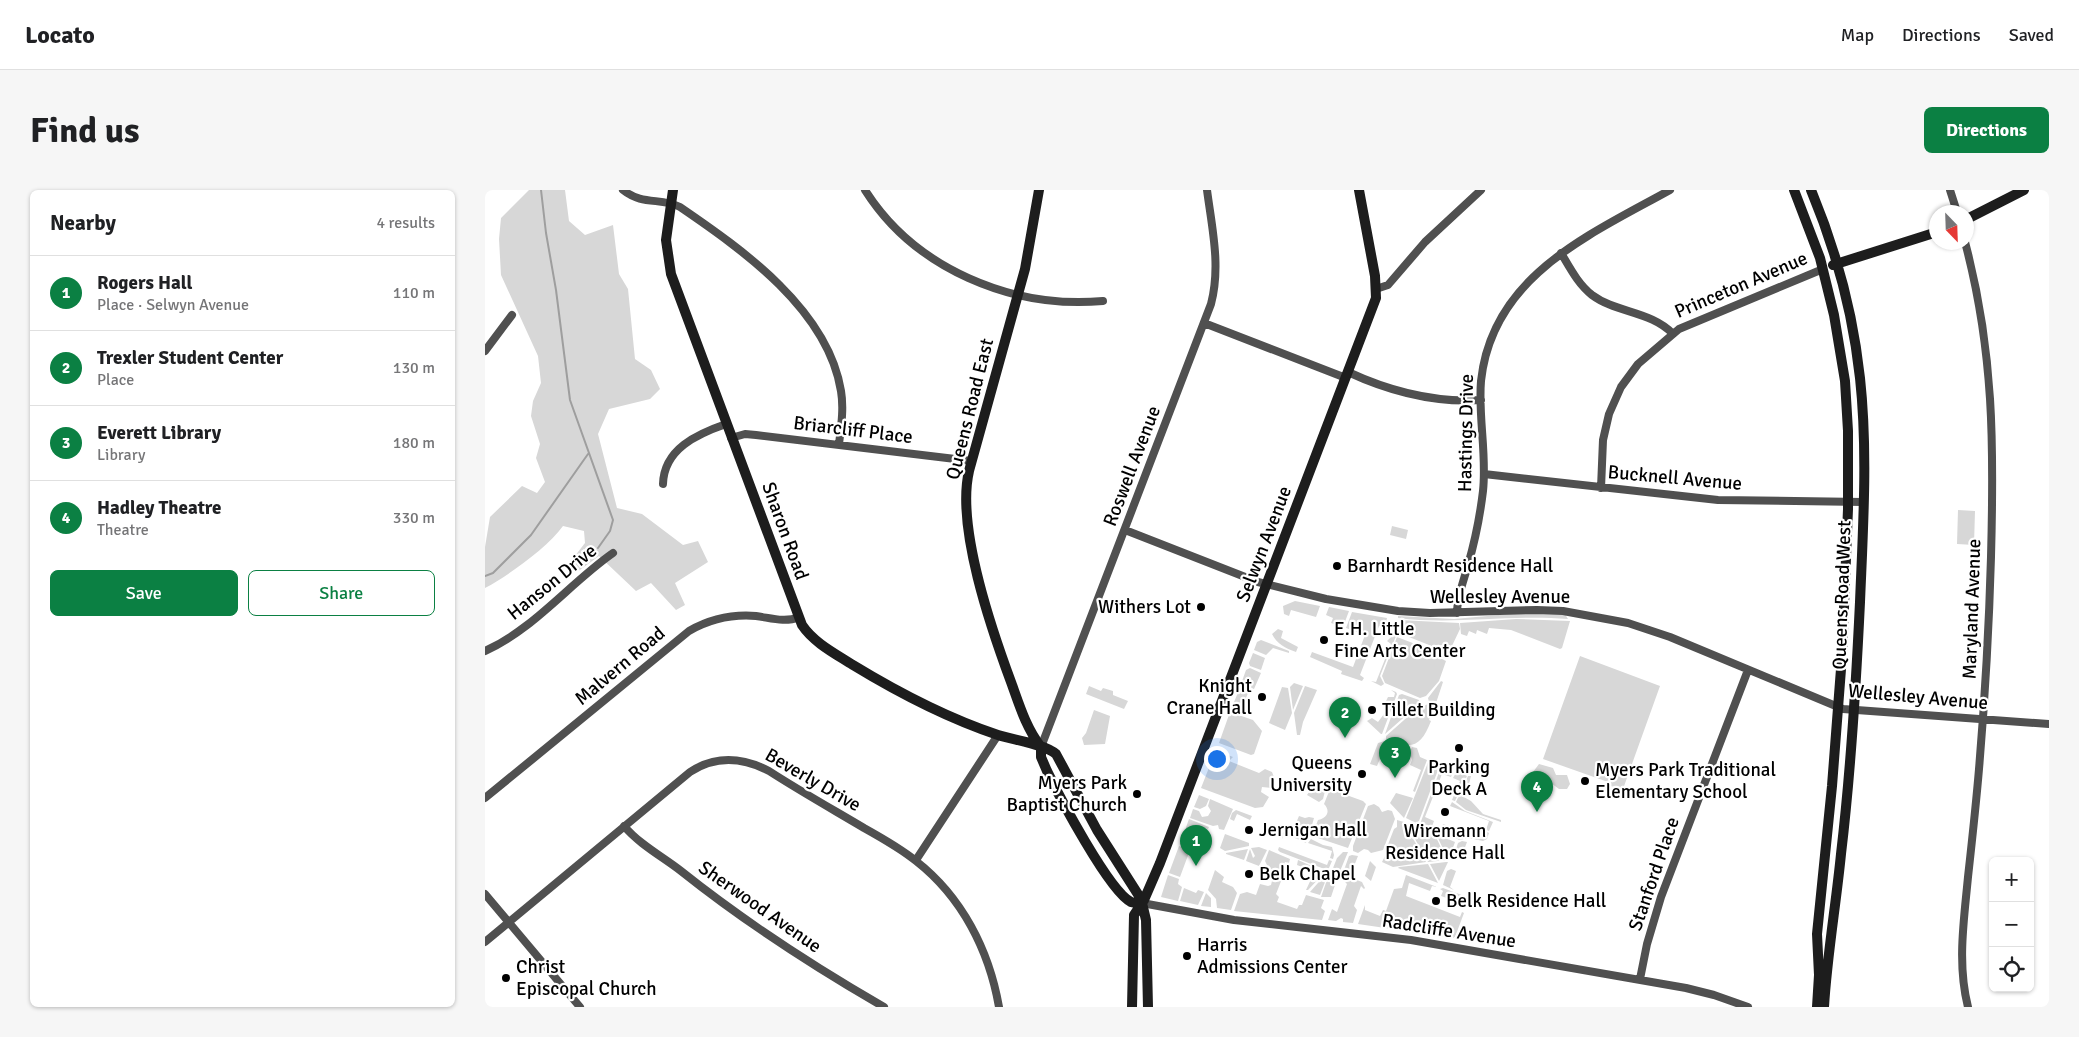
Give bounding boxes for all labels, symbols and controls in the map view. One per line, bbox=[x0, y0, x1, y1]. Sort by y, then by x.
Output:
text: Locato bbox=[25, 20, 95, 50]
text: Map bbox=[1841, 24, 1874, 46]
text: Directions bbox=[1902, 24, 1981, 46]
text: Saved bbox=[2009, 24, 2054, 46]
button: Directions bbox=[1924, 107, 2049, 153]
text: Find us bbox=[30, 109, 140, 152]
north arrow bbox=[1929, 205, 1974, 250]
text: Nearby bbox=[50, 210, 116, 236]
text: 4 results bbox=[376, 213, 435, 233]
street label: Princeton Avenue bbox=[1671, 246, 1811, 324]
text: Rogers Hall bbox=[97, 271, 193, 295]
text: 1 bbox=[62, 283, 70, 303]
text: 110 m bbox=[393, 283, 435, 303]
text: Place · Selwyn Avenue bbox=[97, 295, 249, 315]
street label: Queens Road East bbox=[941, 336, 999, 482]
text: Trexler Student Center bbox=[97, 346, 283, 370]
text: 2 bbox=[62, 358, 70, 378]
text: 130 m bbox=[393, 358, 435, 378]
text: Place bbox=[97, 370, 134, 390]
street label: Hastings Drive bbox=[1453, 374, 1479, 492]
street label: Roswell Avenue bbox=[1098, 402, 1166, 530]
street label: Briarcliff Place bbox=[792, 411, 914, 449]
text: Everett Library bbox=[97, 421, 221, 445]
text: 3 bbox=[62, 433, 70, 453]
text: 180 m bbox=[393, 433, 435, 453]
text: Library bbox=[97, 445, 146, 465]
street label: Bucknell Avenue bbox=[1607, 460, 1743, 496]
street label: Sharon Road bbox=[756, 479, 814, 583]
street label: Selwyn Avenue bbox=[1231, 483, 1297, 605]
text: Hadley Theatre bbox=[97, 496, 221, 520]
text: 4 bbox=[62, 508, 70, 528]
text: 330 m bbox=[393, 508, 435, 528]
text: Theatre bbox=[97, 520, 149, 540]
street label: Queens Road West bbox=[1827, 520, 1857, 670]
street label: Maryland Avenue bbox=[1958, 538, 1986, 680]
street label: Hanson Drive bbox=[502, 539, 602, 625]
place label: Barnhardt Residence Hall bbox=[1347, 554, 1553, 578]
marker: Barnhardt Residence Hall bbox=[1331, 560, 1343, 572]
button: Save bbox=[50, 570, 238, 616]
button: Share bbox=[248, 570, 435, 616]
street label: Wellesley Avenue bbox=[1430, 585, 1570, 609]
place label: Withers Lot bbox=[1098, 595, 1191, 619]
marker: Withers Lot bbox=[1195, 601, 1207, 613]
place label: E.H. Little Fine Arts Center bbox=[1334, 617, 1465, 663]
street label: Malvern Road bbox=[570, 621, 670, 711]
marker: E.H. Little Fine Arts Center bbox=[1318, 634, 1330, 646]
place label: Knight Crane Hall bbox=[1167, 674, 1252, 720]
street label: Wellesley Avenue bbox=[1847, 679, 1989, 715]
marker: Knight Crane Hall bbox=[1256, 691, 1268, 703]
pin: 2 bbox=[1329, 697, 1361, 738]
place label: Tillet Building bbox=[1382, 698, 1496, 722]
marker: Tillet Building bbox=[1366, 704, 1378, 716]
pin: 3 bbox=[1379, 737, 1411, 778]
marker: Parking Deck A bbox=[1453, 742, 1465, 754]
street label: Beverly Drive bbox=[761, 743, 865, 817]
your location bbox=[1204, 746, 1230, 772]
place label: Queens University bbox=[1270, 751, 1352, 797]
place label: Parking Deck A bbox=[1428, 755, 1490, 801]
place label: Myers Park Traditional Elementary School bbox=[1595, 758, 1776, 804]
marker: Queens University bbox=[1356, 768, 1368, 780]
place label: Myers Park Baptist Church bbox=[1007, 771, 1127, 817]
pin: 4 bbox=[1521, 771, 1553, 812]
marker: Myers Park Traditional Elementary School bbox=[1579, 775, 1591, 787]
marker: Myers Park Baptist Church bbox=[1131, 788, 1143, 800]
marker: Wiremann Residence Hall bbox=[1439, 806, 1451, 818]
street label: Stanford Place bbox=[1623, 814, 1685, 934]
place label: Jernigan Hall bbox=[1259, 818, 1367, 842]
place label: Wiremann Residence Hall bbox=[1385, 819, 1505, 865]
marker: Jernigan Hall bbox=[1243, 824, 1255, 836]
pin: 1 bbox=[1180, 825, 1212, 866]
street label: Sherwood Avenue bbox=[694, 856, 826, 958]
map controls bbox=[1989, 857, 2034, 992]
button: + bbox=[1989, 857, 2034, 902]
place label: Belk Chapel bbox=[1259, 862, 1356, 886]
marker: Belk Chapel bbox=[1243, 868, 1255, 880]
place label: Belk Residence Hall bbox=[1446, 889, 1606, 913]
marker: Belk Residence Hall bbox=[1430, 895, 1442, 907]
button: − bbox=[1989, 902, 2034, 947]
street label: Radcliffe Avenue bbox=[1380, 909, 1518, 953]
place label: Harris Admissions Center bbox=[1197, 933, 1348, 979]
button: locate bbox=[1989, 947, 2034, 992]
marker: Harris Admissions Center bbox=[1181, 950, 1193, 962]
place label: Christ Episcopal Church bbox=[516, 955, 657, 1001]
marker: Christ Episcopal Church bbox=[500, 972, 512, 984]

